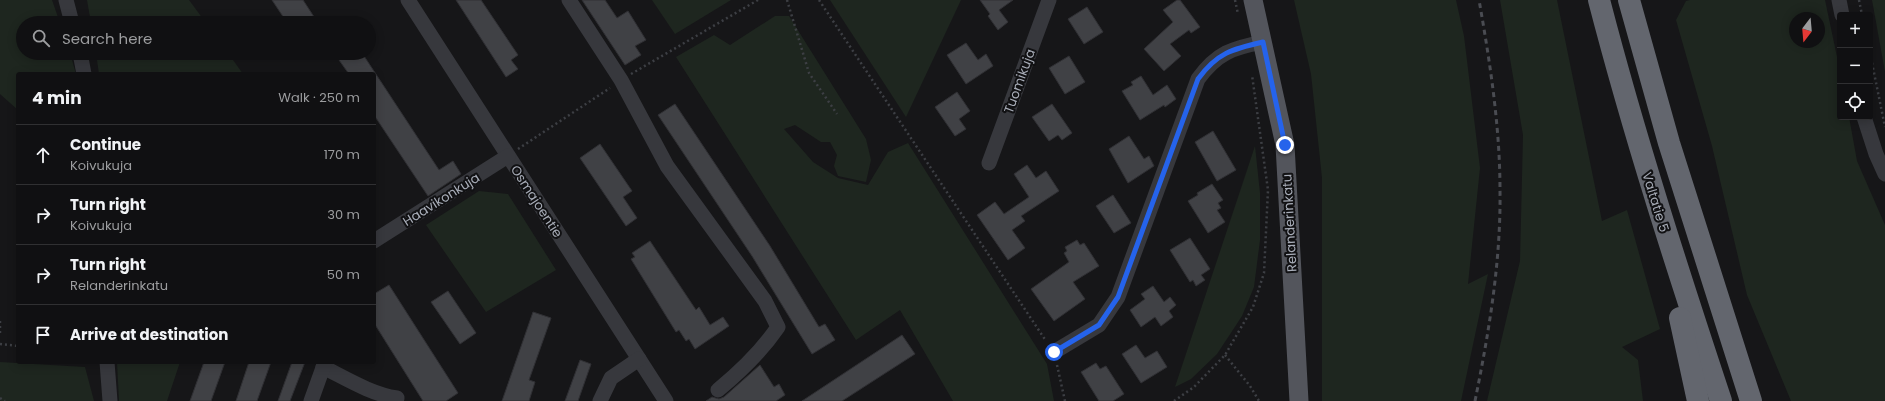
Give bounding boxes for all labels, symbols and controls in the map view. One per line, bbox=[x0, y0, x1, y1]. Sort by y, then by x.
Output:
north arrow bbox=[1789, 12, 1825, 48]
map controls bbox=[1837, 12, 1873, 120]
button: + bbox=[1837, 12, 1873, 48]
search box bbox=[16, 16, 376, 60]
icon: search bbox=[30, 27, 52, 49]
text: Search here bbox=[62, 28, 152, 49]
street label: Tuomikuja bbox=[999, 46, 1040, 116]
button: − bbox=[1837, 48, 1873, 84]
button: locate bbox=[1837, 84, 1873, 120]
text: 4 min bbox=[32, 86, 82, 110]
text: Walk · 250 m bbox=[278, 88, 360, 107]
text: Continue bbox=[70, 134, 141, 155]
route end bbox=[1276, 136, 1294, 154]
icon: ahead bbox=[32, 144, 54, 166]
text: 170 m bbox=[324, 145, 360, 164]
text: Koivukuja bbox=[70, 156, 132, 175]
street label: Osmajoentie bbox=[506, 161, 567, 241]
street label: Haavikonkuja bbox=[399, 168, 483, 231]
street label: Valtatie 5 bbox=[1637, 170, 1674, 235]
street label: Relanderinkatu bbox=[1277, 174, 1302, 272]
text: Turn right bbox=[70, 194, 146, 215]
icon: right bbox=[32, 204, 54, 226]
text: 30 m bbox=[327, 205, 360, 224]
text: Koivukuja bbox=[70, 216, 132, 235]
text: Turn right bbox=[70, 254, 146, 275]
icon: right bbox=[32, 264, 54, 286]
text: 50 m bbox=[327, 265, 360, 284]
text: Relanderinkatu bbox=[70, 276, 168, 295]
icon: arrive bbox=[32, 324, 54, 346]
text: Arrive at destination bbox=[70, 324, 228, 345]
route start bbox=[1045, 343, 1063, 361]

